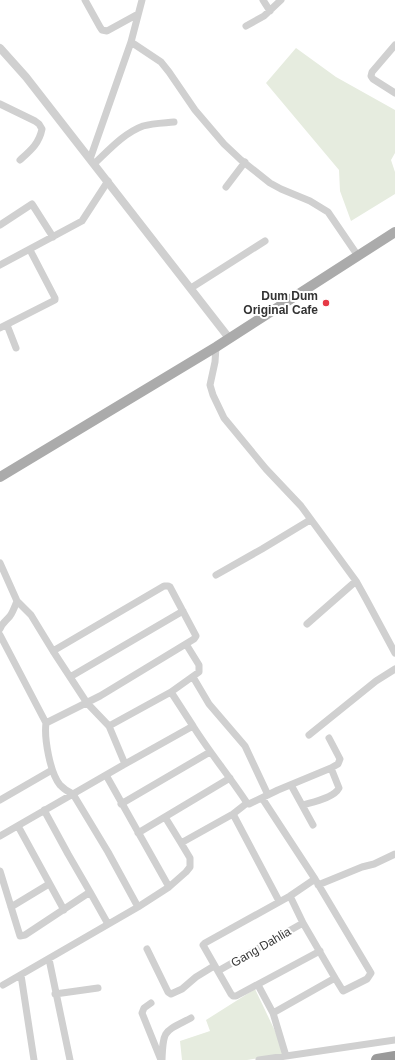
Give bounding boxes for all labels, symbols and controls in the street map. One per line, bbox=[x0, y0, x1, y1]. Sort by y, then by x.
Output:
place label: Dum Dum Original Cafe bbox=[243, 289, 318, 317]
marker: Dum Dum Original Cafe bbox=[321, 298, 331, 308]
street label: Gang Dahlia bbox=[229, 924, 294, 970]

